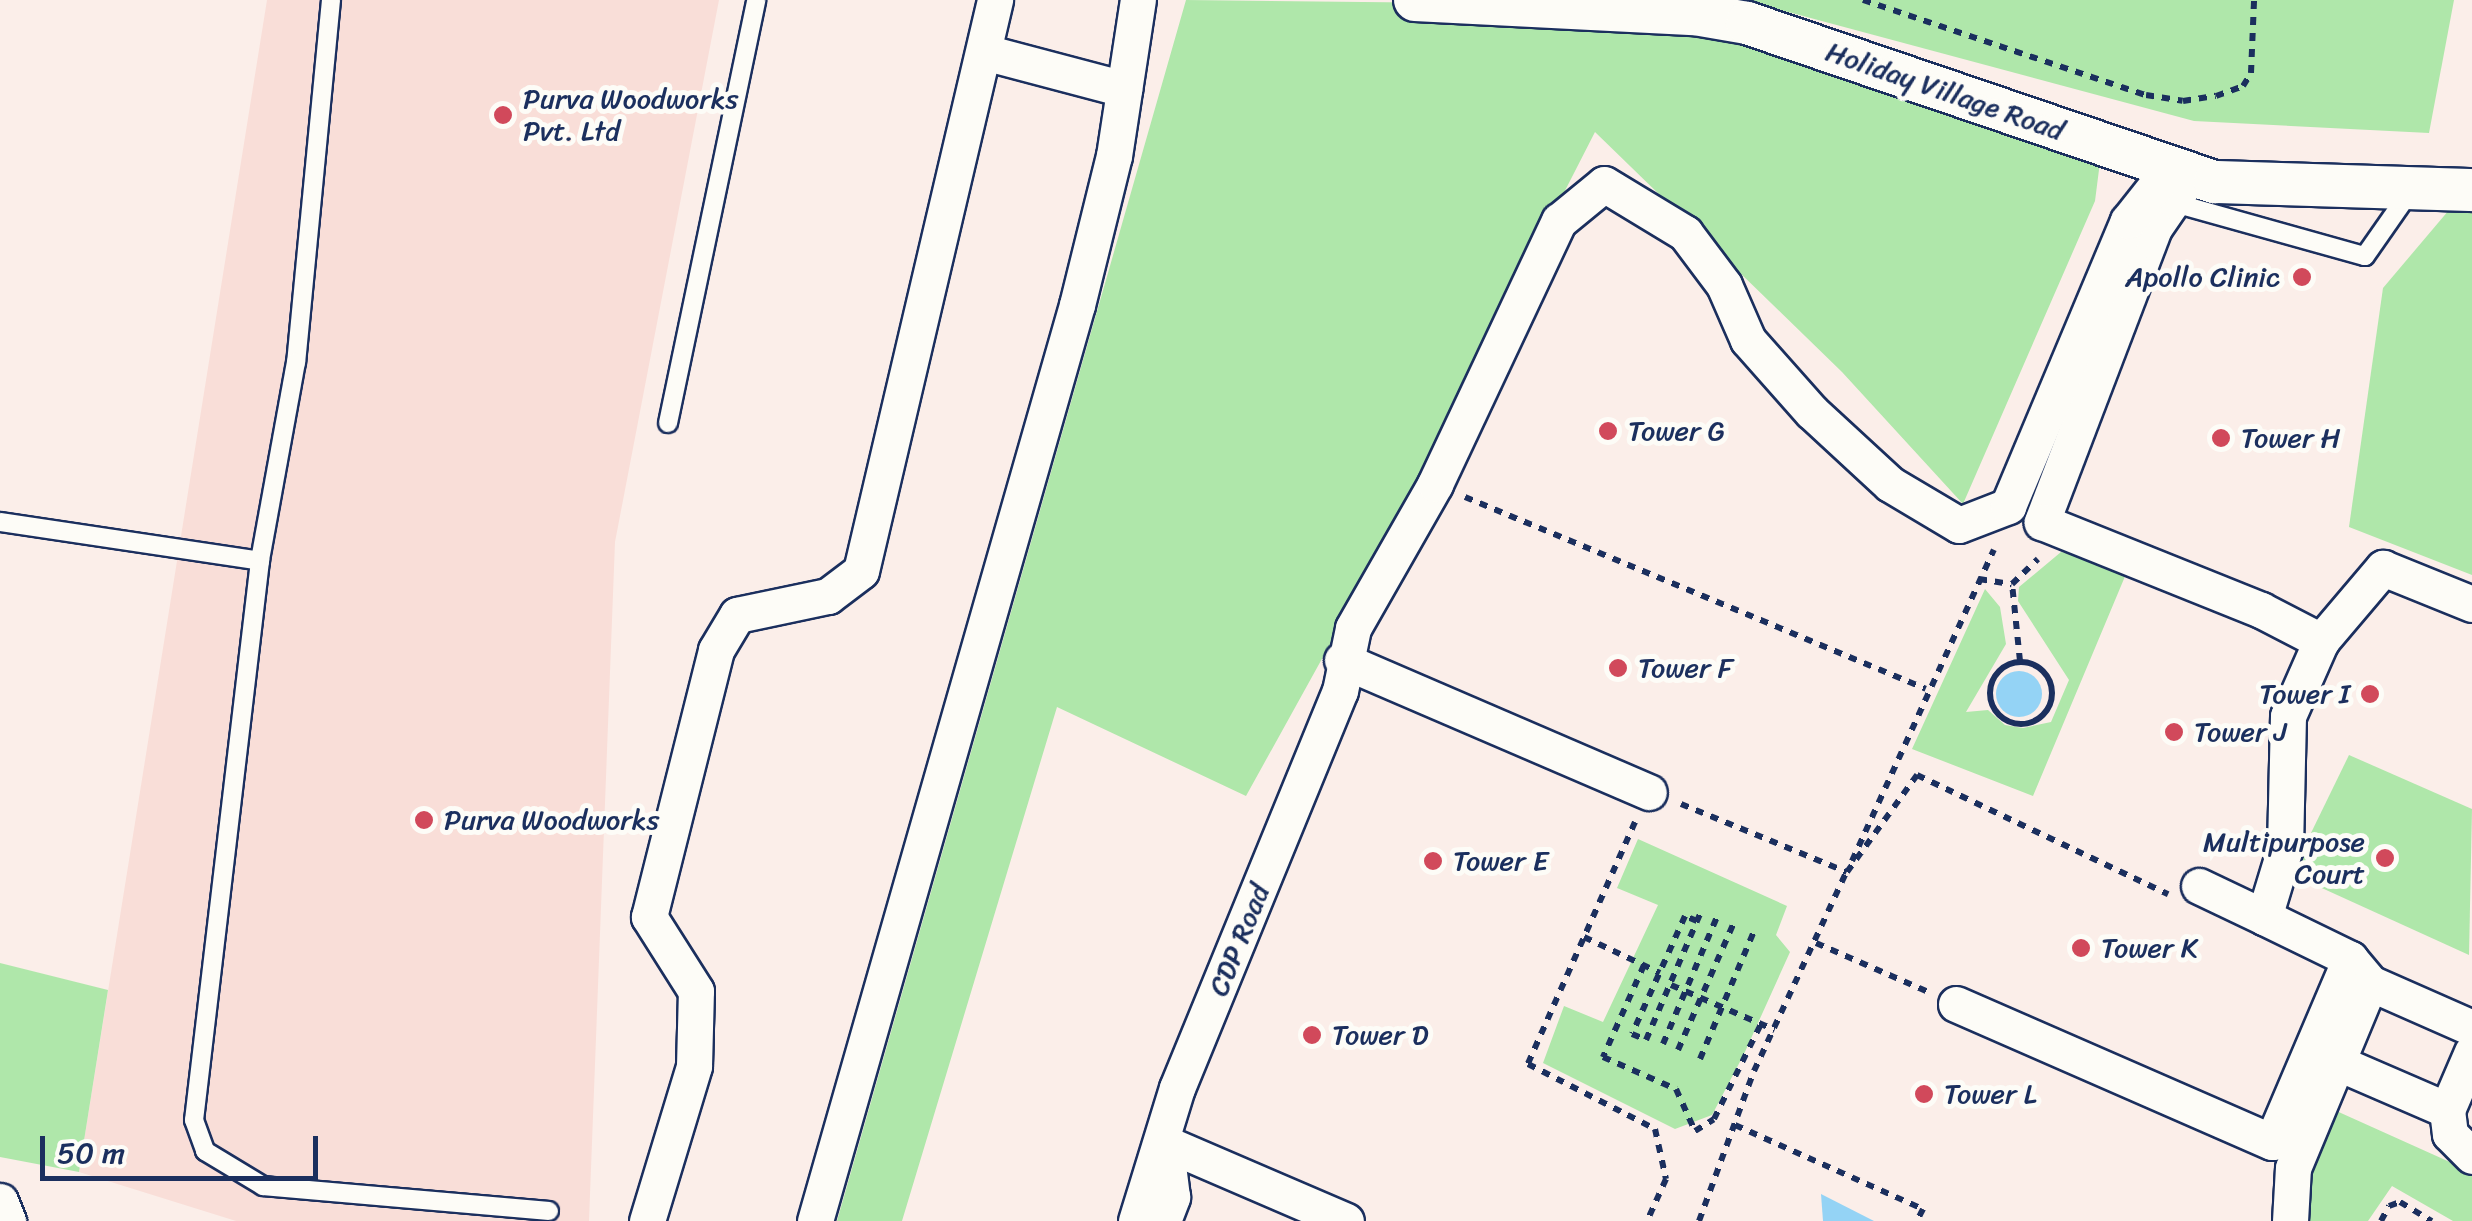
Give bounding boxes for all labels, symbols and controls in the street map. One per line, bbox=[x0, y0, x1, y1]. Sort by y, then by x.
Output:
street label: Holiday Village Road bbox=[1822, 34, 2068, 148]
place label: Purva Woodworks Pvt. Ltd bbox=[523, 82, 738, 148]
marker: Purva Woodworks Pvt. Ltd bbox=[492, 104, 514, 126]
place label: Apollo Clinic bbox=[2125, 260, 2280, 294]
marker: Apollo Clinic bbox=[2289, 264, 2315, 290]
place label: Tower G bbox=[1628, 414, 1725, 448]
marker: Tower G bbox=[1597, 420, 1619, 442]
place label: Tower H bbox=[2241, 421, 2341, 455]
marker: Tower H bbox=[2210, 427, 2232, 449]
place label: Tower F bbox=[1638, 651, 1733, 685]
marker: Tower F bbox=[1607, 657, 1629, 679]
place label: Tower I bbox=[2259, 677, 2350, 711]
marker: Tower I bbox=[2359, 683, 2381, 705]
place label: Tower J bbox=[2194, 715, 2287, 749]
marker: Tower J bbox=[2163, 721, 2185, 743]
place label: Purva Woodworks bbox=[444, 803, 659, 837]
marker: Purva Woodworks bbox=[413, 809, 435, 831]
place label: Multipurpose Court bbox=[2203, 825, 2365, 891]
place label: Tower E bbox=[1453, 844, 1548, 878]
marker: Multipurpose Court bbox=[2374, 847, 2396, 869]
marker: Tower E bbox=[1422, 850, 1444, 872]
street label: CDP Road bbox=[1201, 879, 1277, 1001]
place label: Tower K bbox=[2101, 931, 2198, 965]
marker: Tower K bbox=[2070, 937, 2092, 959]
place label: Tower D bbox=[1332, 1018, 1429, 1052]
marker: Tower D bbox=[1301, 1024, 1323, 1046]
place label: Tower L bbox=[1944, 1077, 2037, 1111]
marker: Tower L bbox=[1913, 1083, 1935, 1105]
scale bar bbox=[45, 1116, 322, 1178]
text: 50 m bbox=[57, 1126, 125, 1180]

